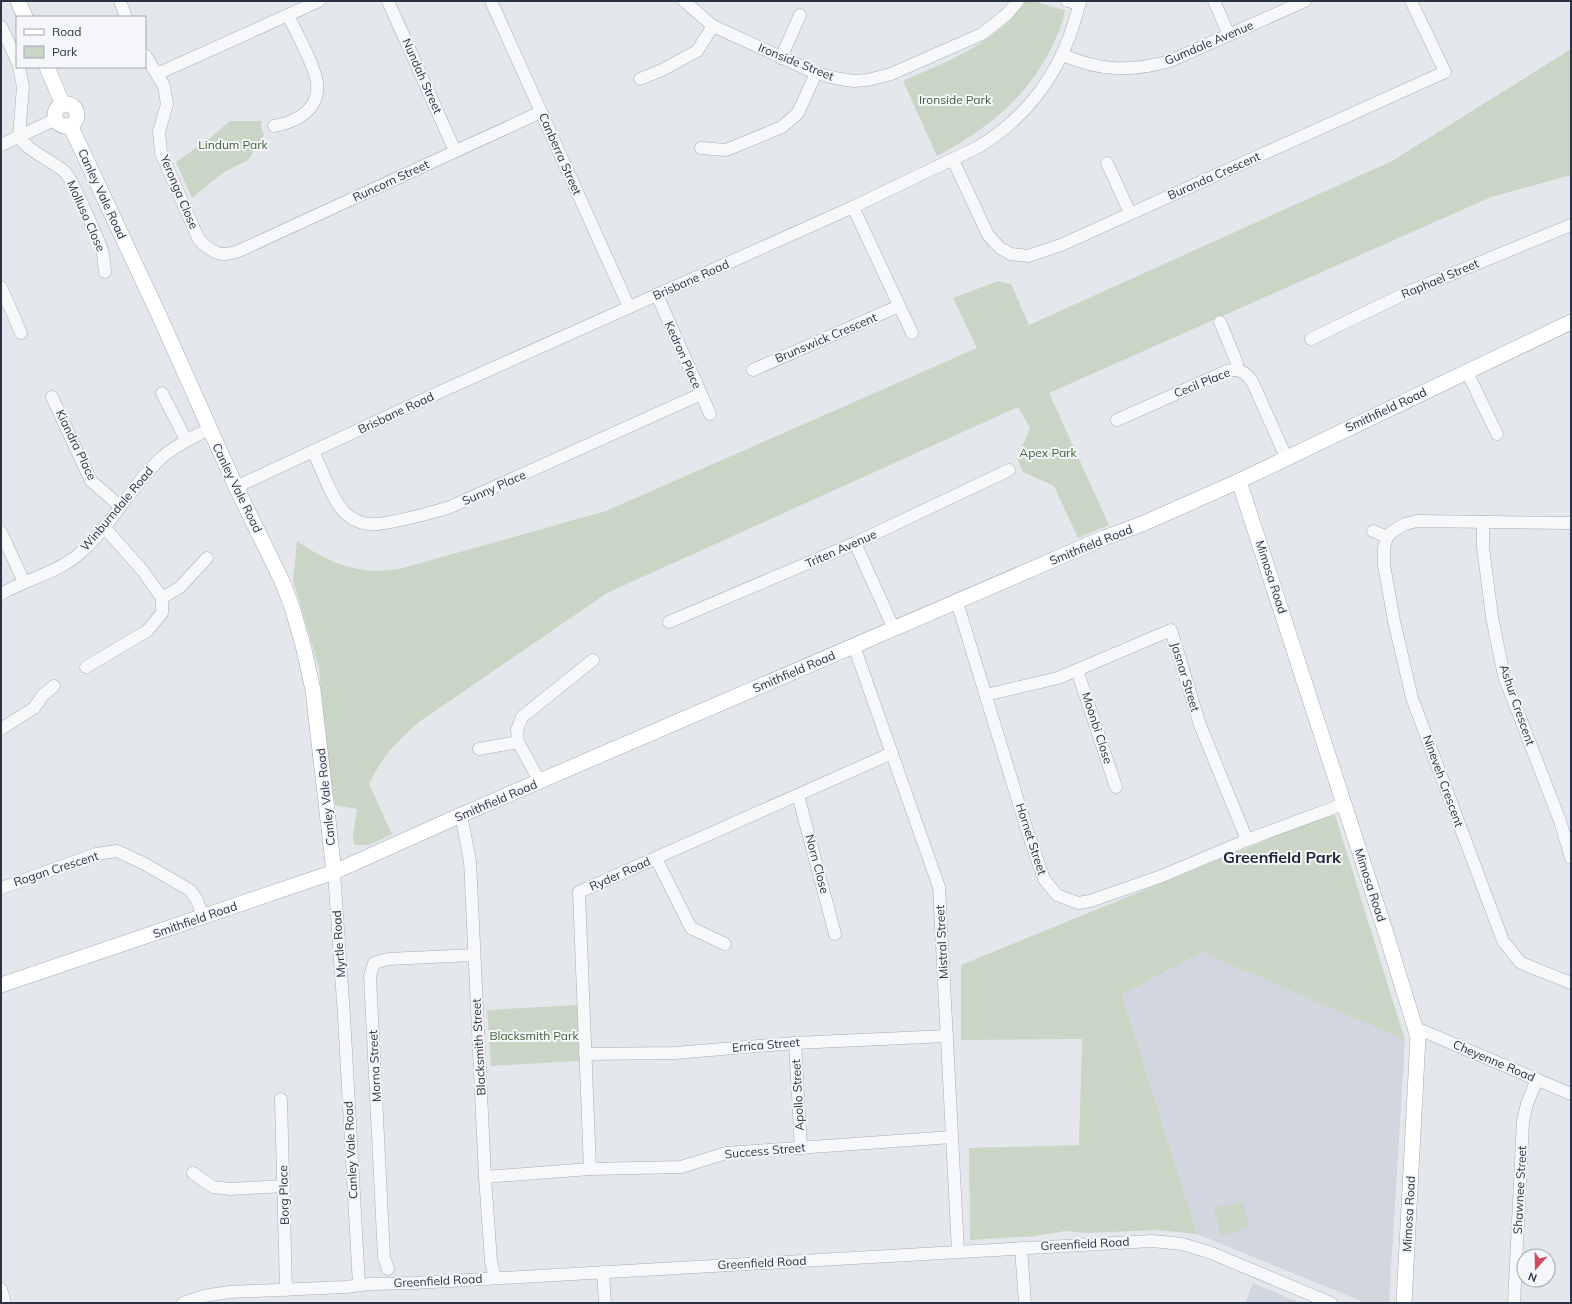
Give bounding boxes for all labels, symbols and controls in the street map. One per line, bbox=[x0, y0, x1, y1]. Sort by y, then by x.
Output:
legend bbox=[16, 16, 146, 68]
street label: Gumdale Avenue bbox=[1162, 17, 1255, 68]
text: Road bbox=[52, 24, 81, 39]
street label: Nundah Street bbox=[399, 36, 446, 116]
street label: Ironside Street bbox=[756, 40, 836, 83]
text: Park bbox=[52, 44, 78, 59]
park label: Ironside Park bbox=[919, 92, 992, 107]
street label: Canberra Street bbox=[536, 110, 585, 197]
park label: Lindum Park bbox=[198, 137, 269, 152]
street label: Canley Vale Road bbox=[75, 146, 130, 241]
street label: Buranda Crescent bbox=[1165, 148, 1262, 203]
street label: Yeronga Close bbox=[157, 152, 202, 231]
street label: Runcorn Street bbox=[350, 156, 431, 205]
street label: Molluso Close bbox=[64, 178, 109, 254]
street label: Raphael Street bbox=[1399, 255, 1481, 302]
street label: Brisbane Road bbox=[650, 256, 731, 303]
street label: Brunswick Crescent bbox=[773, 309, 879, 366]
street label: Kedron Place bbox=[662, 319, 705, 391]
street label: Cecil Place bbox=[1171, 364, 1232, 401]
street label: Smithfield Road bbox=[1343, 384, 1429, 435]
street label: Brisbane Road bbox=[356, 388, 436, 437]
street label: Kiandra Place bbox=[53, 407, 100, 483]
street label: Canley Vale Road bbox=[209, 441, 266, 535]
park label: Apex Park bbox=[1019, 445, 1077, 460]
street label: Winburndale Road bbox=[77, 464, 156, 554]
street label: Sunny Place bbox=[460, 467, 528, 508]
street label: Smithfield Road bbox=[1047, 521, 1134, 568]
street label: Triten Avenue bbox=[803, 526, 879, 571]
street label: Mimosa Road bbox=[1253, 538, 1290, 615]
street label: Jasnar Street bbox=[1168, 640, 1203, 713]
street label: Smithfield Road bbox=[750, 647, 837, 696]
street label: Ashur Crescent bbox=[1497, 662, 1538, 747]
street label: Moonbi Close bbox=[1079, 690, 1116, 766]
street label: Nineveh Crescent bbox=[1420, 733, 1467, 829]
street label: Canley Vale Road bbox=[313, 748, 338, 847]
street label: Smithfield Road bbox=[452, 776, 539, 825]
street label: Hornet Street bbox=[1013, 801, 1050, 877]
street label: Norn Close bbox=[802, 833, 833, 895]
street label: Mimosa Road bbox=[1352, 846, 1389, 923]
district label: Greenfield Park bbox=[1223, 847, 1342, 867]
street label: Rogan Crescent bbox=[12, 848, 100, 889]
street label: Ryder Road bbox=[587, 853, 653, 894]
street label: Smithfield Road bbox=[151, 898, 239, 941]
street label: Mistral Street bbox=[932, 905, 951, 979]
street label: Myrtle Road bbox=[329, 910, 348, 978]
street label: Blacksmith Street bbox=[468, 998, 489, 1096]
park label: Blacksmith Park bbox=[489, 1028, 579, 1043]
street label: Morna Street bbox=[365, 1030, 384, 1102]
street label: Errica Street bbox=[731, 1034, 801, 1055]
street label: Cheyenne Road bbox=[1451, 1037, 1537, 1085]
street label: Apollo Street bbox=[788, 1059, 807, 1131]
street label: Canley Vale Road bbox=[340, 1101, 361, 1199]
street label: Success Street bbox=[724, 1140, 806, 1161]
street label: Shawnee Street bbox=[1510, 1145, 1529, 1235]
street label: Borg Place bbox=[275, 1165, 292, 1225]
street label: Mimosa Road bbox=[1399, 1176, 1418, 1252]
street label: Greenfield Road bbox=[1040, 1234, 1130, 1253]
north arrow bbox=[1516, 1248, 1556, 1288]
street label: Greenfield Road bbox=[717, 1253, 807, 1272]
text: N bbox=[1526, 1269, 1539, 1285]
street label: Greenfield Road bbox=[393, 1271, 483, 1290]

